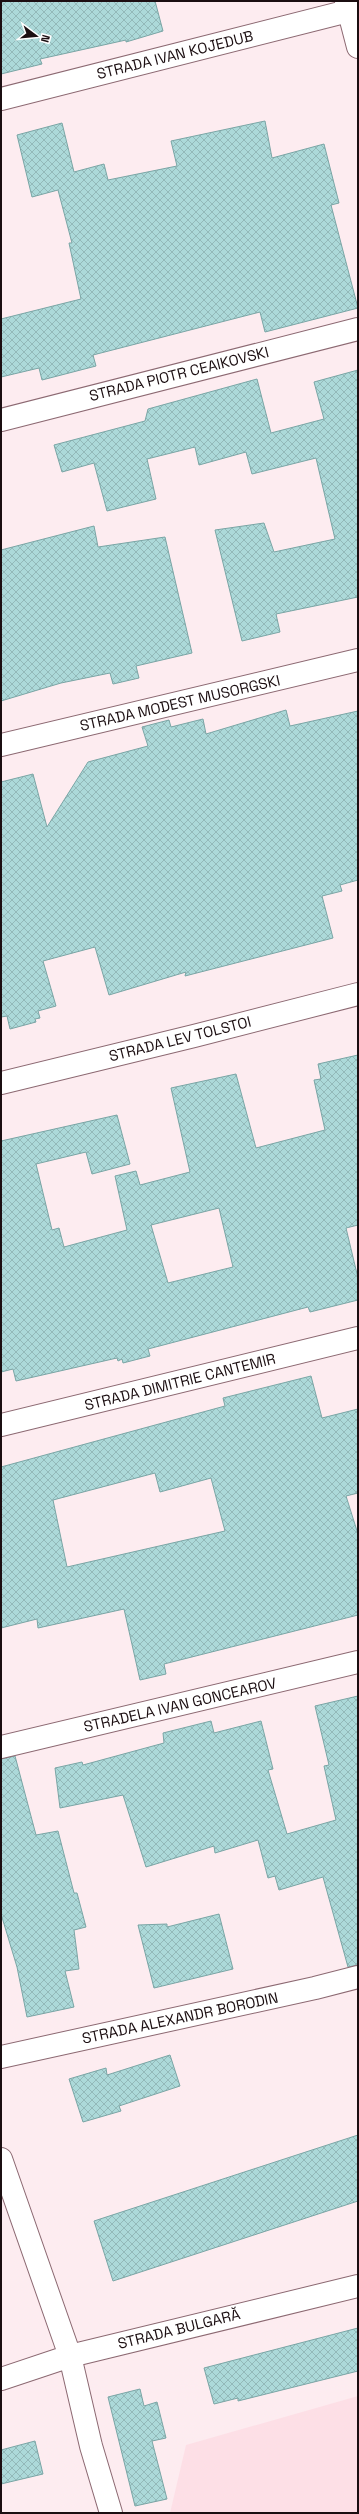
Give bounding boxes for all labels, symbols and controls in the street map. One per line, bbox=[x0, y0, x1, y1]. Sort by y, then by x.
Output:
north arrow bbox=[16, 16, 56, 56]
street label: STRADA IVAN KOJEDUB bbox=[95, 26, 255, 83]
text: N bbox=[38, 33, 53, 44]
street label: STRADA PIOTR CEAIKOVSKI bbox=[87, 342, 271, 405]
street label: STRADA MODEST MUSORGSKI bbox=[78, 670, 282, 735]
street label: STRADA LEV TOLSTOI bbox=[107, 1012, 253, 1065]
street label: STRADA DIMITRIE CANTEMIR bbox=[82, 1349, 277, 1414]
street label: STRADELA IVAN GONCEAROV bbox=[81, 1673, 278, 1736]
street label: STRADA ALEXANDR BORODIN bbox=[80, 1987, 280, 2048]
street label: STRADA BULGARĂ bbox=[116, 2304, 243, 2353]

